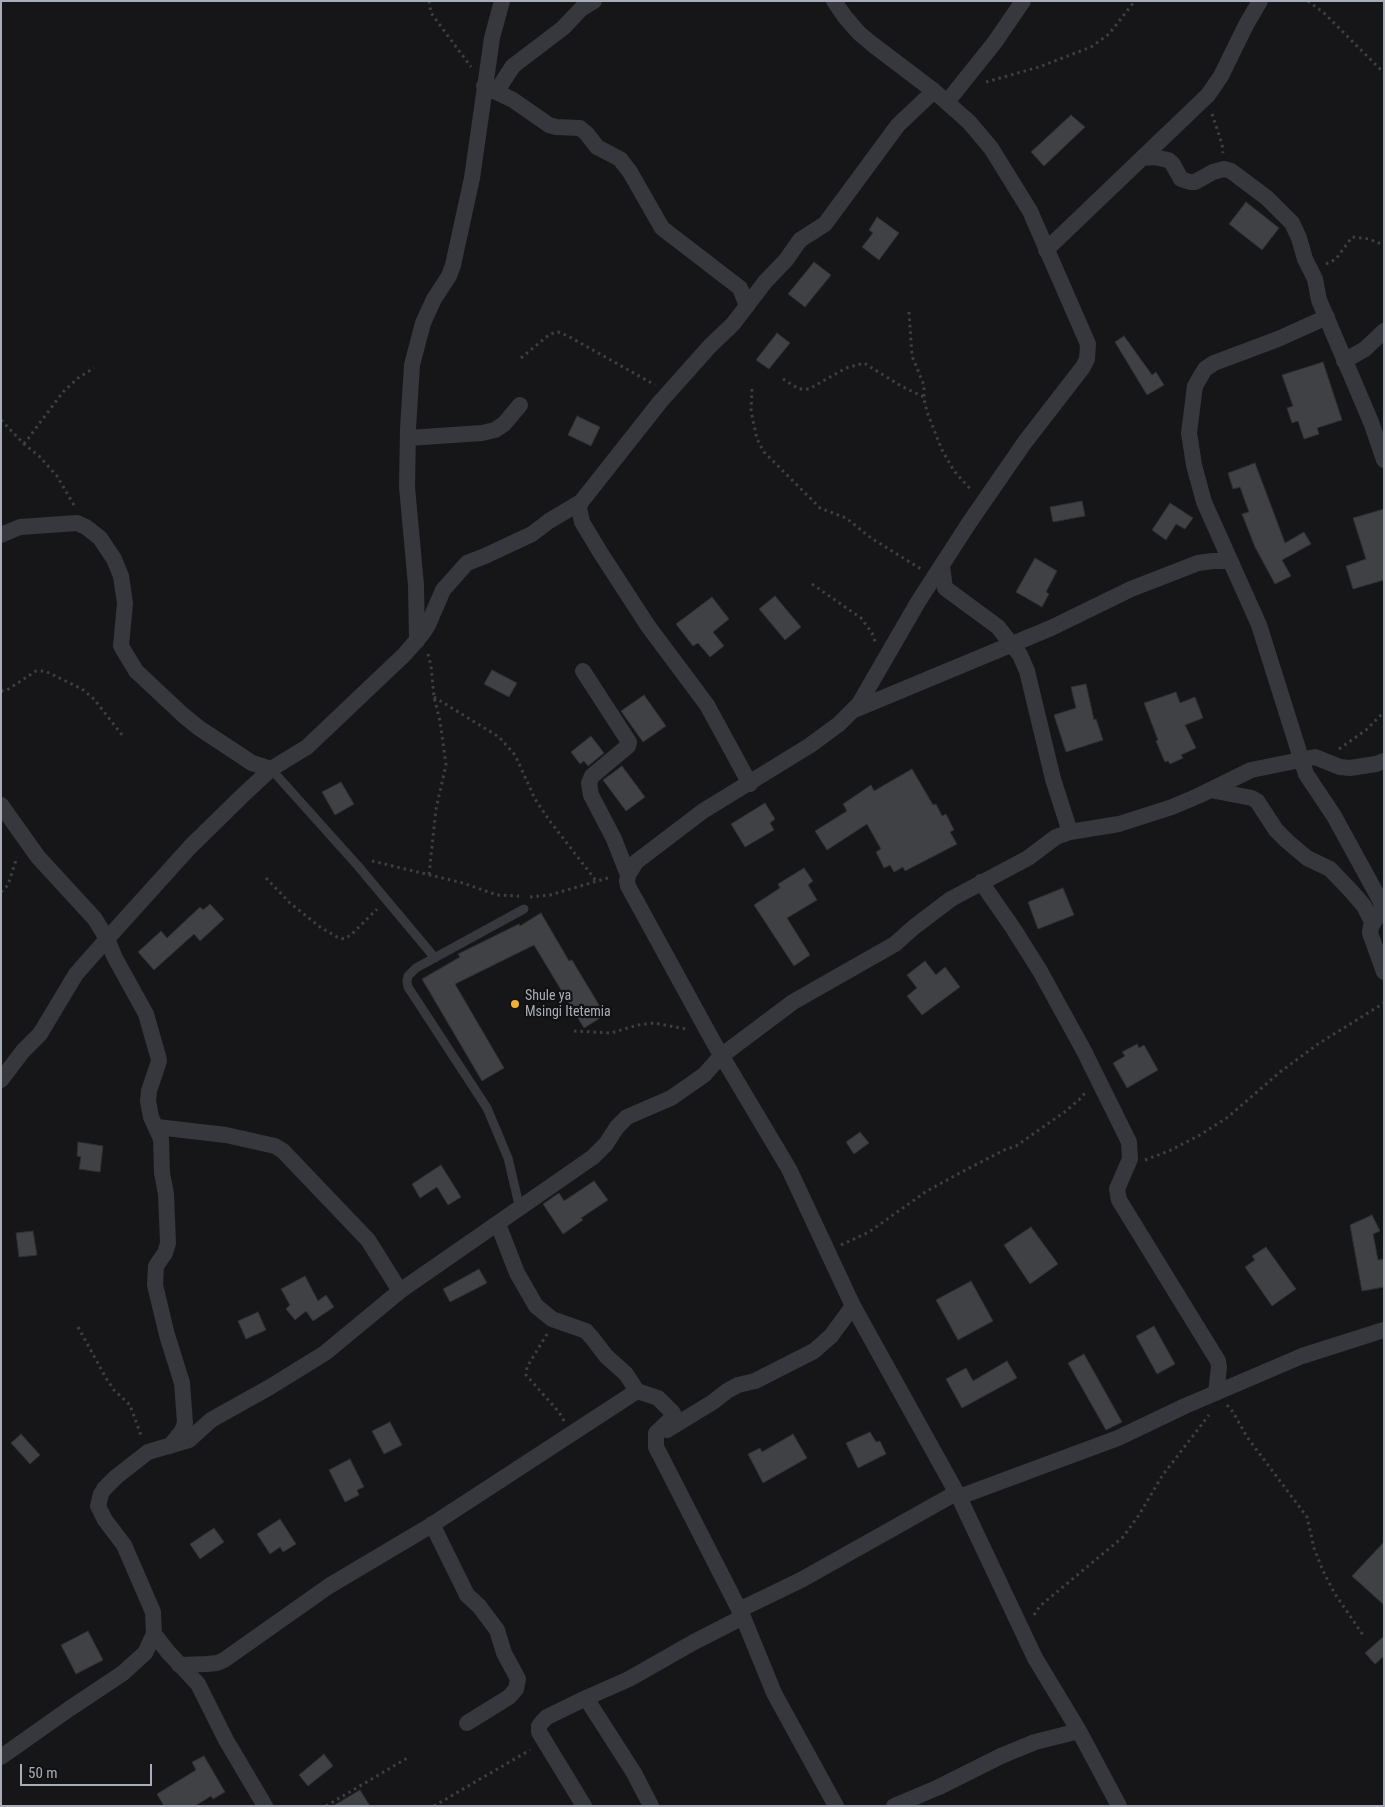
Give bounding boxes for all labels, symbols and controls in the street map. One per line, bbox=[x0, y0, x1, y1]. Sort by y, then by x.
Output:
place label: Shule ya Msingi Itetemia bbox=[525, 988, 611, 1020]
marker: Shule ya Msingi Itetemia bbox=[509, 998, 521, 1010]
scale bar bbox=[22, 1754, 155, 1786]
text: 50 m bbox=[28, 1764, 58, 1782]

